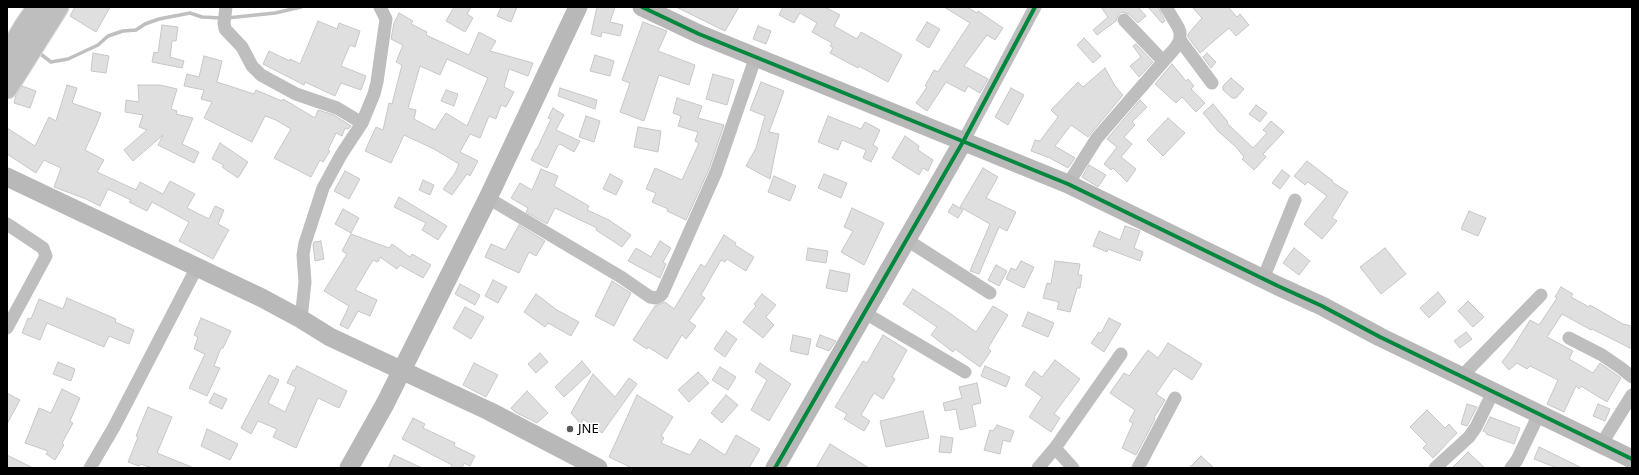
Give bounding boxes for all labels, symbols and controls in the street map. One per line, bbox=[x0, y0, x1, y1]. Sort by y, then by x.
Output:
place label: JNE bbox=[578, 421, 599, 437]
marker: JNE bbox=[565, 424, 575, 434]

